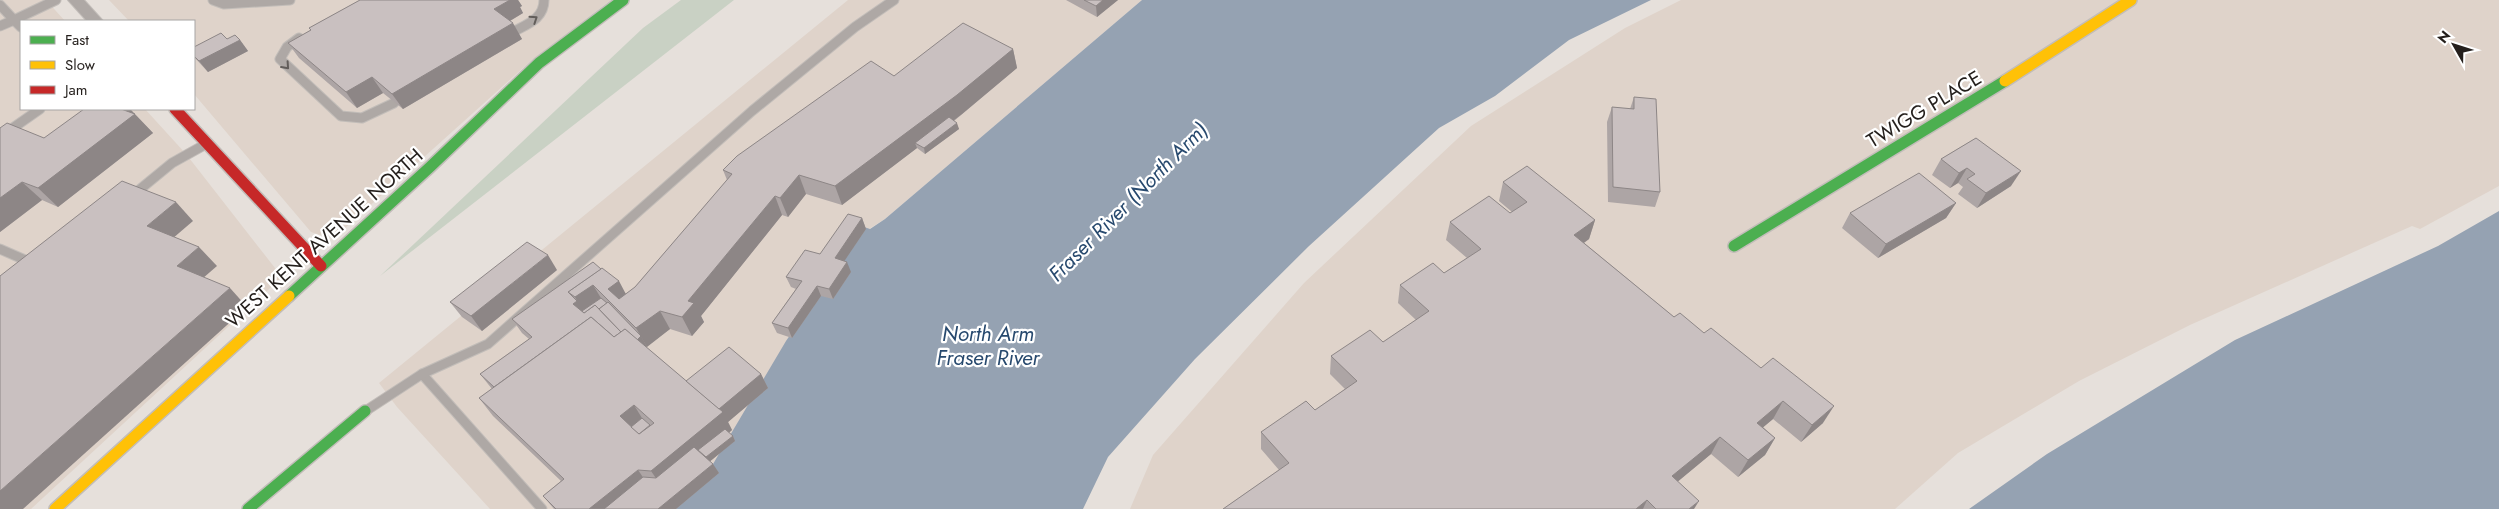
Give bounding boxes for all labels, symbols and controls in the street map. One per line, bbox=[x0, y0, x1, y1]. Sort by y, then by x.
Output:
one-way arrow bbox=[529, 16, 538, 26]
legend bbox=[20, 20, 195, 110]
north arrow bbox=[2429, 20, 2479, 70]
text: N bbox=[2433, 26, 2455, 47]
text: Fast bbox=[65, 29, 89, 51]
text: Slow bbox=[65, 54, 96, 76]
one-way arrow bbox=[281, 60, 290, 69]
street label: TWIGG PLACE bbox=[1861, 64, 1987, 155]
text: Jam bbox=[63, 79, 88, 101]
water label: Fraser River (North Arm) bbox=[1042, 116, 1214, 288]
street label: WEST KENT AVENUE NORTH bbox=[219, 142, 429, 335]
water label: North Arm Fraser River bbox=[936, 319, 1041, 373]

